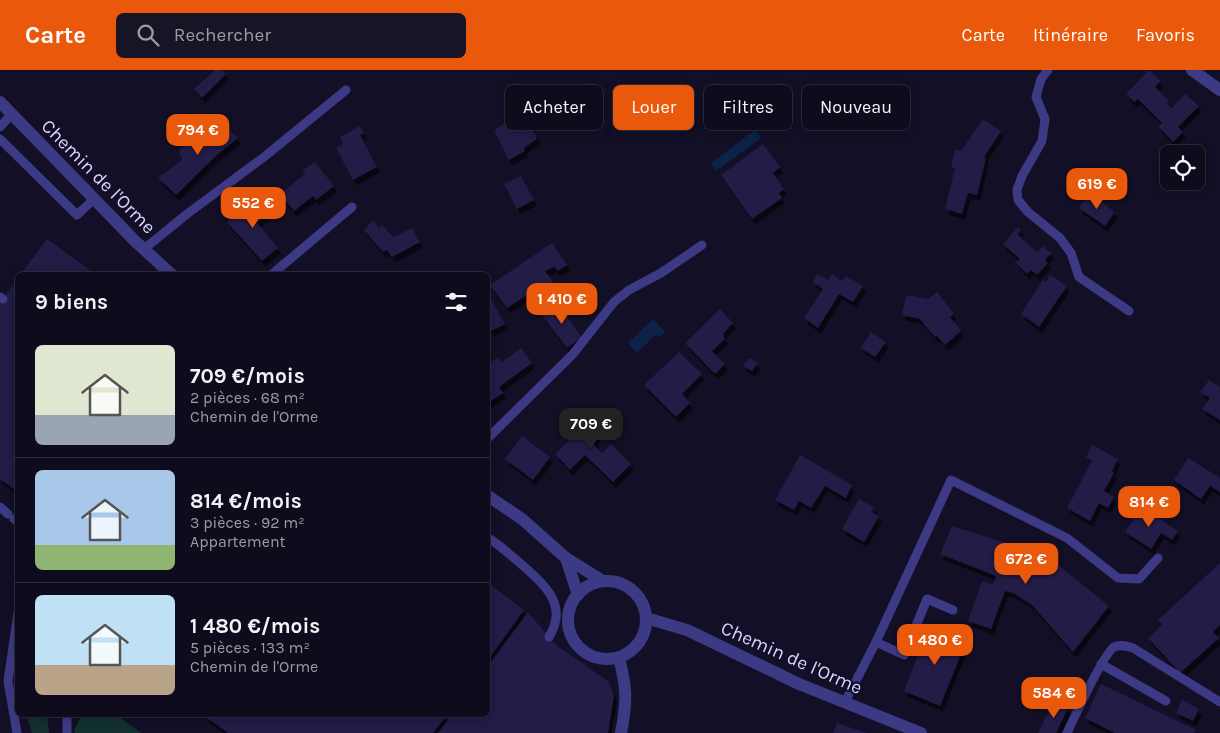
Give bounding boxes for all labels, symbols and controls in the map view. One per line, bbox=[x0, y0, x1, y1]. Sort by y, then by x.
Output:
search box bbox=[116, 13, 466, 58]
text: Carte bbox=[25, 21, 86, 49]
icon: search bbox=[134, 21, 162, 49]
text: Rechercher bbox=[174, 24, 271, 46]
text: Carte bbox=[962, 24, 1005, 46]
text: Itinéraire bbox=[1033, 24, 1108, 46]
text: Favoris bbox=[1136, 24, 1195, 46]
chip: Acheter bbox=[505, 85, 603, 130]
chip: Louer bbox=[613, 85, 694, 130]
chip: Filtres bbox=[704, 85, 792, 130]
chip: Nouveau bbox=[802, 85, 910, 130]
pin: 794 € bbox=[163, 114, 233, 156]
street label: Chemin de l'Orme bbox=[37, 115, 160, 238]
text: 794 € bbox=[177, 120, 219, 139]
map controls bbox=[1160, 145, 1205, 190]
button: locate bbox=[1160, 145, 1205, 190]
pin: 619 € bbox=[1062, 168, 1132, 210]
text: 619 € bbox=[1077, 174, 1117, 193]
pin: 552 € bbox=[218, 186, 288, 229]
text: 552 € bbox=[232, 193, 274, 212]
pin: 1 410 € bbox=[516, 282, 608, 325]
icon: filters bbox=[442, 288, 470, 316]
text: 1 410 € bbox=[537, 289, 587, 308]
text: 9 biens bbox=[35, 290, 108, 314]
text: 709 €/mois bbox=[190, 364, 305, 388]
icon: home bbox=[75, 365, 135, 425]
text: 2 pièces · 68 m² bbox=[190, 388, 305, 407]
text: Chemin de l'Orme bbox=[190, 407, 318, 426]
pin: 709 € bbox=[556, 408, 626, 450]
text: 709 € bbox=[570, 414, 612, 433]
pin: 814 € bbox=[1114, 486, 1184, 528]
text: 814 €/mois bbox=[190, 489, 302, 513]
icon: home bbox=[75, 490, 135, 550]
text: 814 € bbox=[1129, 492, 1169, 511]
text: 3 pièces · 92 m² bbox=[190, 513, 305, 532]
text: Appartement bbox=[190, 532, 286, 551]
pin: 672 € bbox=[991, 542, 1061, 585]
text: 672 € bbox=[1005, 549, 1047, 568]
text: 1 480 €/mois bbox=[190, 614, 320, 638]
icon: home bbox=[75, 615, 135, 675]
street label: Chemin de l'Orme bbox=[718, 617, 866, 699]
pin: 1 480 € bbox=[889, 624, 981, 666]
text: 1 480 € bbox=[908, 630, 962, 649]
text: 5 pièces · 133 m² bbox=[190, 638, 310, 657]
text: Chemin de l'Orme bbox=[190, 657, 318, 676]
pin: 584 € bbox=[1019, 676, 1089, 719]
text: 584 € bbox=[1032, 683, 1076, 702]

